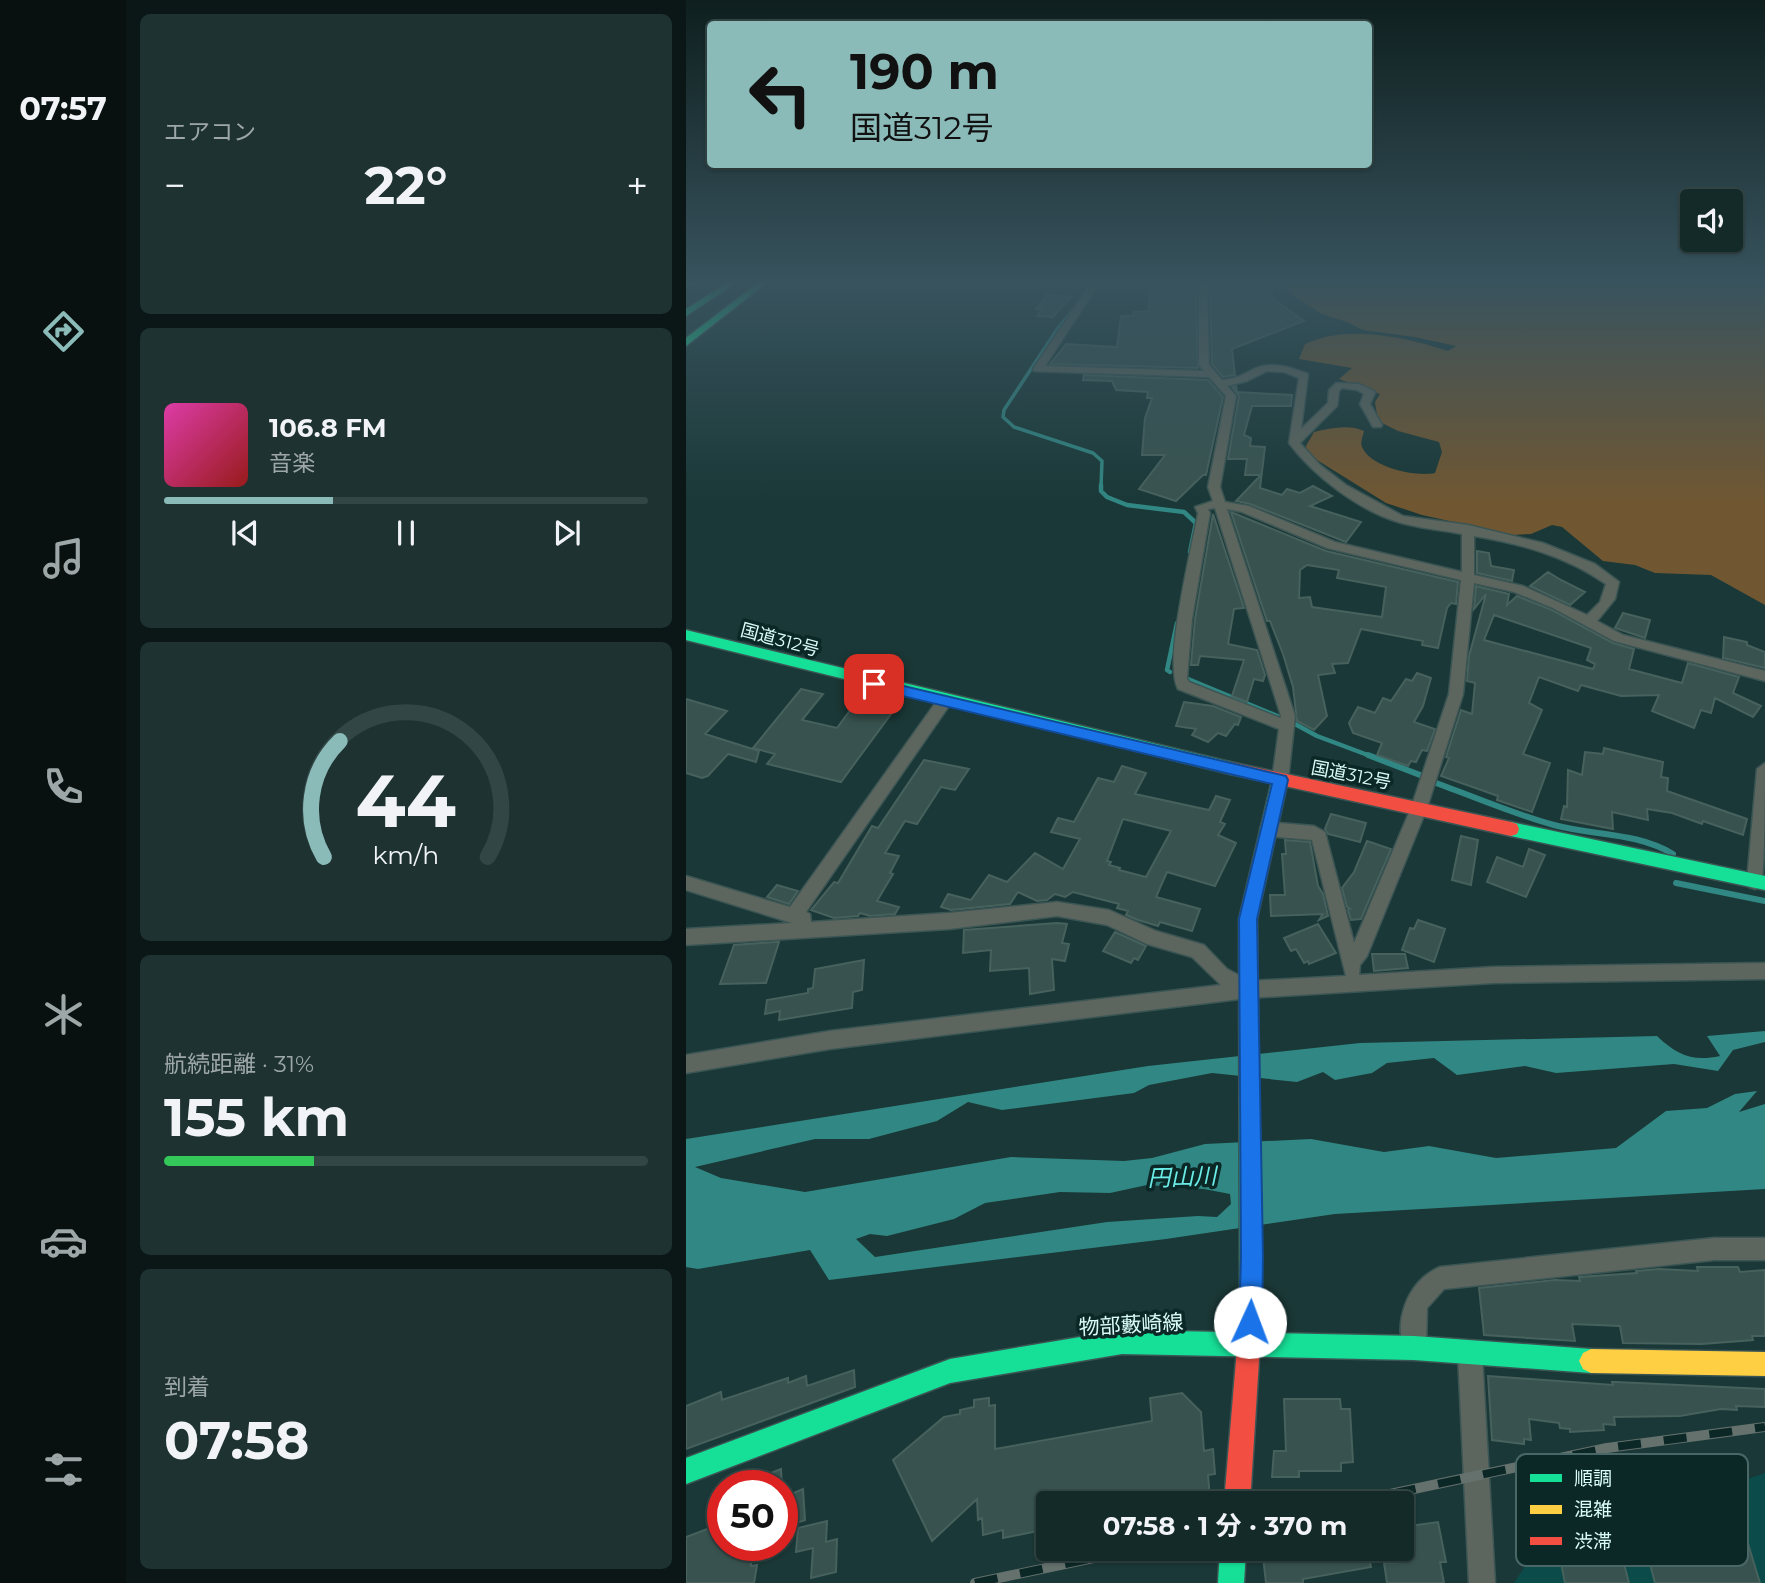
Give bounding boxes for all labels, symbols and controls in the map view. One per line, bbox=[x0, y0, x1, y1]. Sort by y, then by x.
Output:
text: 190 m bbox=[850, 42, 999, 101]
icon: left bbox=[735, 49, 826, 140]
text: 07:57 bbox=[19, 89, 107, 128]
text: 国道312号 bbox=[850, 108, 994, 147]
text: エアコン bbox=[164, 118, 256, 146]
text: 22° bbox=[364, 154, 448, 217]
text: − bbox=[164, 162, 186, 209]
text: + bbox=[626, 162, 648, 209]
map controls bbox=[1680, 189, 1743, 252]
button: sound bbox=[1680, 189, 1743, 252]
icon: directions bbox=[39, 307, 88, 356]
text: 106.8 FM bbox=[269, 412, 387, 444]
text: 音楽 bbox=[269, 449, 315, 477]
icon: previous bbox=[226, 514, 264, 552]
icon: pause bbox=[387, 514, 425, 552]
icon: next bbox=[548, 514, 586, 552]
icon: music bbox=[39, 534, 88, 583]
street label: 国道312号 bbox=[738, 619, 822, 661]
pin bbox=[844, 654, 904, 714]
icon: arrive bbox=[855, 665, 893, 703]
street label: 国道312号 bbox=[1309, 756, 1393, 794]
text: 44 bbox=[356, 758, 456, 846]
icon: phone bbox=[39, 762, 88, 811]
text: km/h bbox=[373, 840, 439, 870]
icon: climate bbox=[39, 990, 88, 1039]
text: 航続距離 · 31% bbox=[164, 1050, 314, 1078]
text: 155 km bbox=[164, 1086, 349, 1149]
water label: 円山川 bbox=[1147, 1162, 1220, 1192]
icon: car bbox=[39, 1217, 88, 1266]
position arrow bbox=[1213, 1285, 1287, 1359]
street label: 物部藪崎線 bbox=[1078, 1309, 1184, 1340]
text: 到着 bbox=[164, 1373, 210, 1401]
text: 07:58 bbox=[164, 1409, 309, 1472]
icon: filters bbox=[39, 1445, 88, 1494]
legend bbox=[1516, 1454, 1748, 1566]
text: 順調 bbox=[1574, 1467, 1612, 1490]
speed limit sign: 50 bbox=[707, 1470, 798, 1561]
text: 混雑 bbox=[1574, 1498, 1612, 1521]
text: 07:58 · 1 分 · 370 m bbox=[1103, 1510, 1347, 1542]
text: 渋滞 bbox=[1574, 1530, 1612, 1553]

